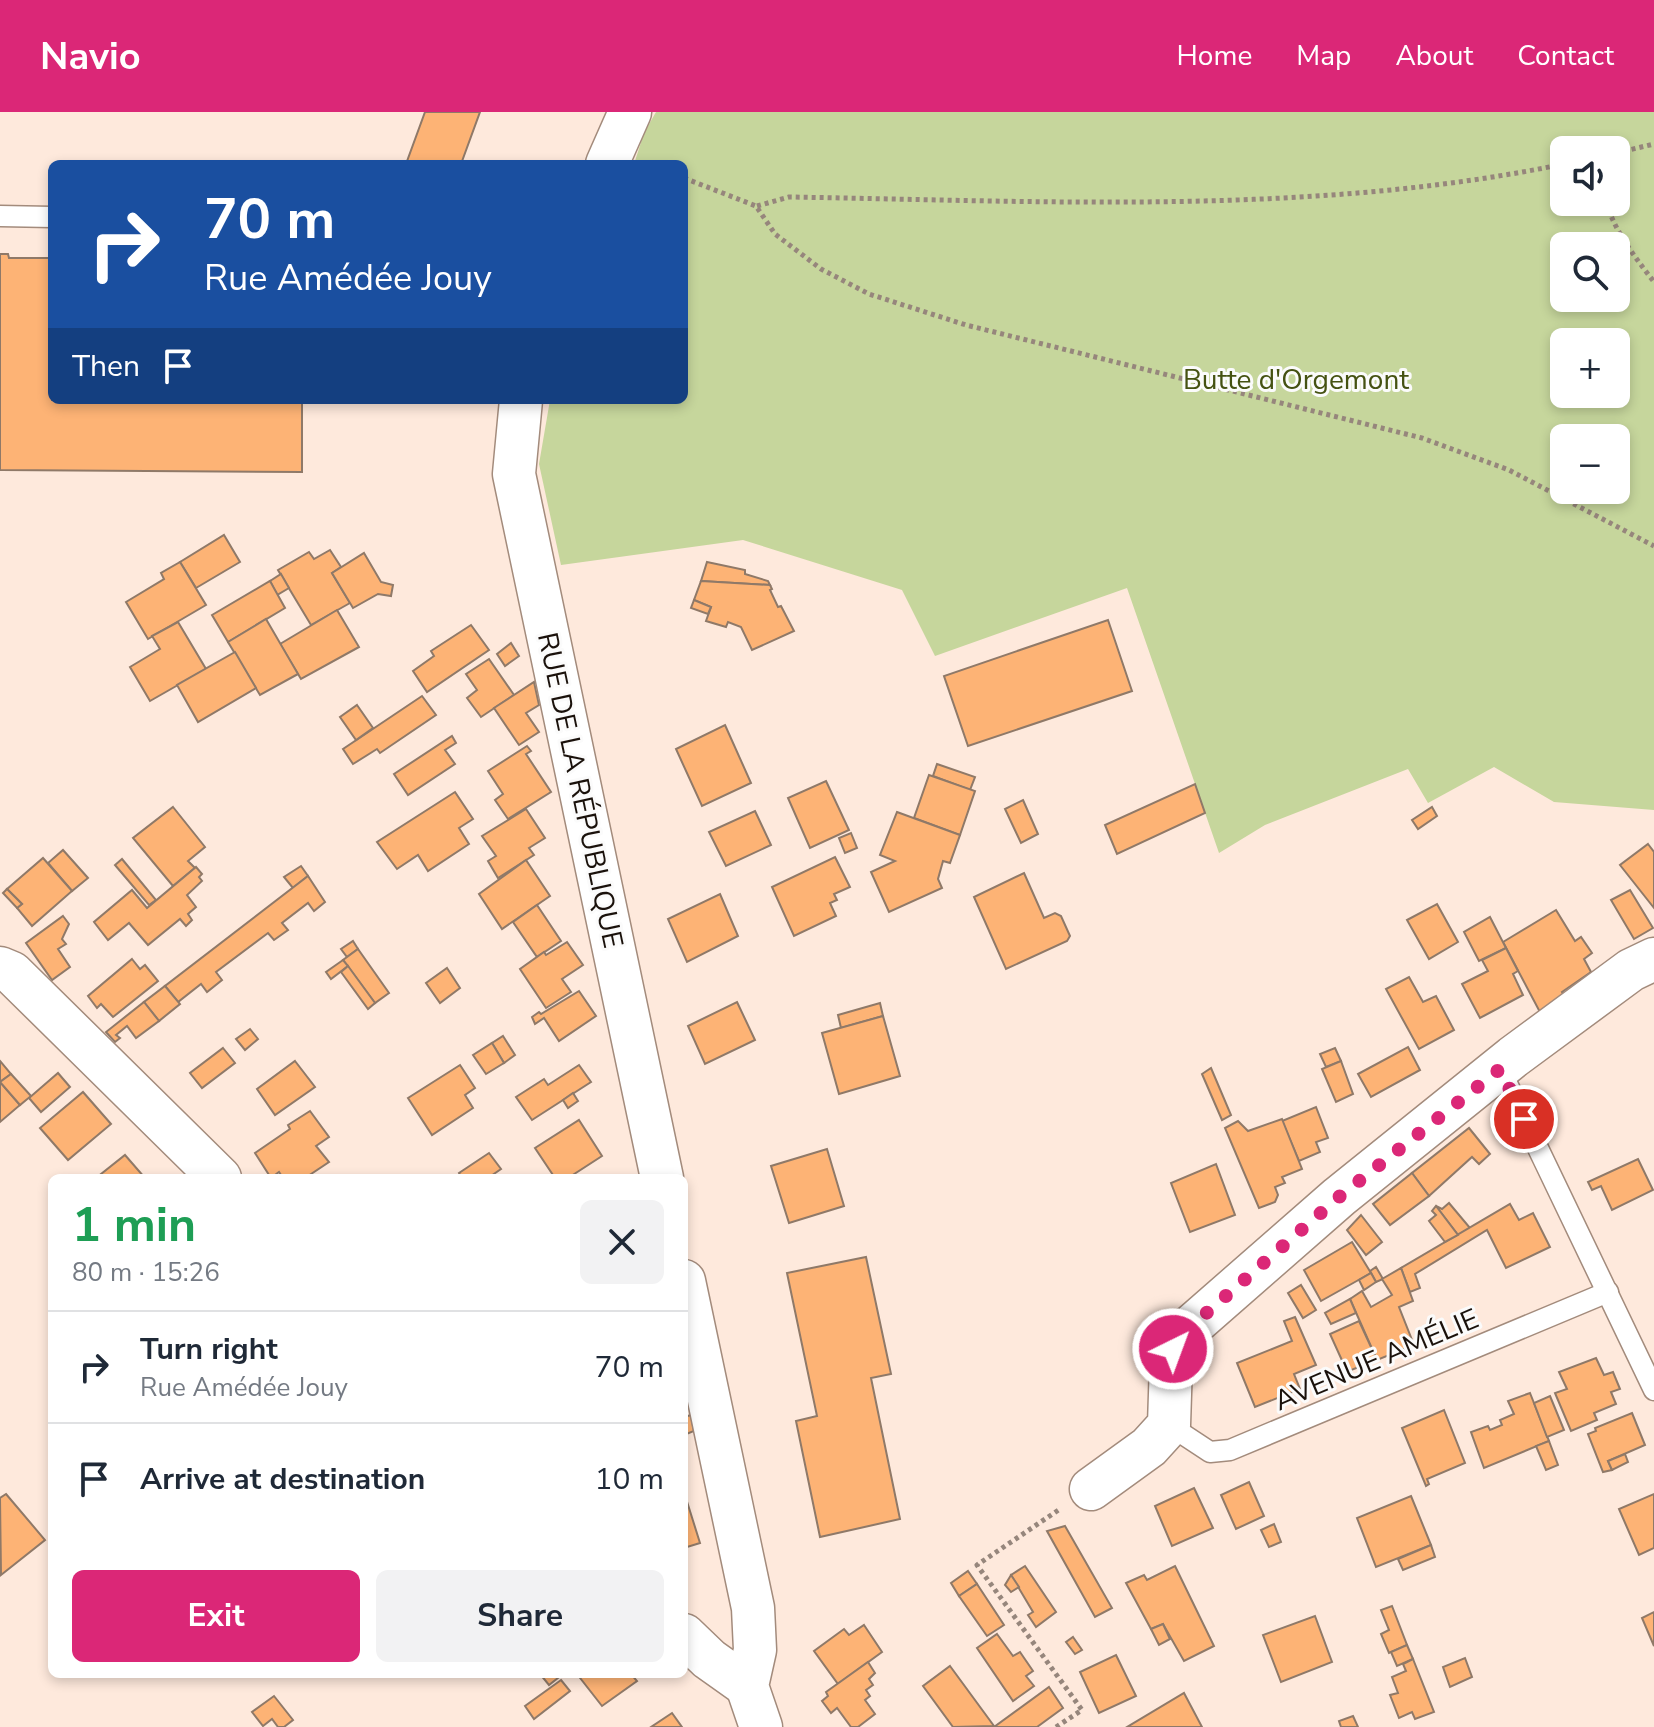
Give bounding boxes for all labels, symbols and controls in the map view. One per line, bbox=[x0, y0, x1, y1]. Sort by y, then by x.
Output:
text: Navio bbox=[40, 31, 141, 82]
text: Home bbox=[1177, 37, 1252, 75]
text: Map bbox=[1296, 37, 1351, 75]
text: About bbox=[1395, 37, 1473, 75]
text: Contact bbox=[1517, 37, 1614, 75]
map controls bbox=[1550, 136, 1630, 504]
button: sound bbox=[1550, 136, 1630, 216]
text: 70 m bbox=[204, 181, 335, 258]
icon: right bbox=[72, 192, 176, 296]
button: search bbox=[1550, 232, 1630, 312]
text: Rue Amédée Jouy bbox=[204, 254, 492, 303]
button: + bbox=[1550, 328, 1630, 408]
icon: arrive bbox=[156, 344, 200, 388]
text: Then bbox=[72, 346, 140, 387]
park label: Butte d'Orgemont bbox=[1183, 361, 1409, 399]
button: − bbox=[1550, 424, 1630, 504]
street label: RUE DE LA RÉPUBLIQUE bbox=[528, 629, 632, 952]
pin bbox=[1490, 1085, 1558, 1153]
icon: arrive bbox=[1502, 1097, 1546, 1141]
text: 1 min bbox=[72, 1192, 196, 1258]
button: close bbox=[580, 1200, 664, 1284]
text: 80 m · 15:26 bbox=[72, 1255, 220, 1290]
street label: AVENUE AMÉLIE bbox=[1268, 1300, 1484, 1420]
position arrow bbox=[1131, 1307, 1215, 1391]
text: Turn right bbox=[140, 1329, 278, 1370]
icon: right bbox=[72, 1345, 116, 1389]
text: 70 m bbox=[595, 1347, 664, 1388]
text: Rue Amédée Jouy bbox=[140, 1370, 348, 1405]
icon: arrive bbox=[72, 1457, 116, 1501]
text: Arrive at destination bbox=[140, 1459, 425, 1500]
text: 10 m bbox=[595, 1459, 664, 1500]
button: Exit bbox=[72, 1570, 360, 1662]
button: Share bbox=[376, 1570, 664, 1662]

